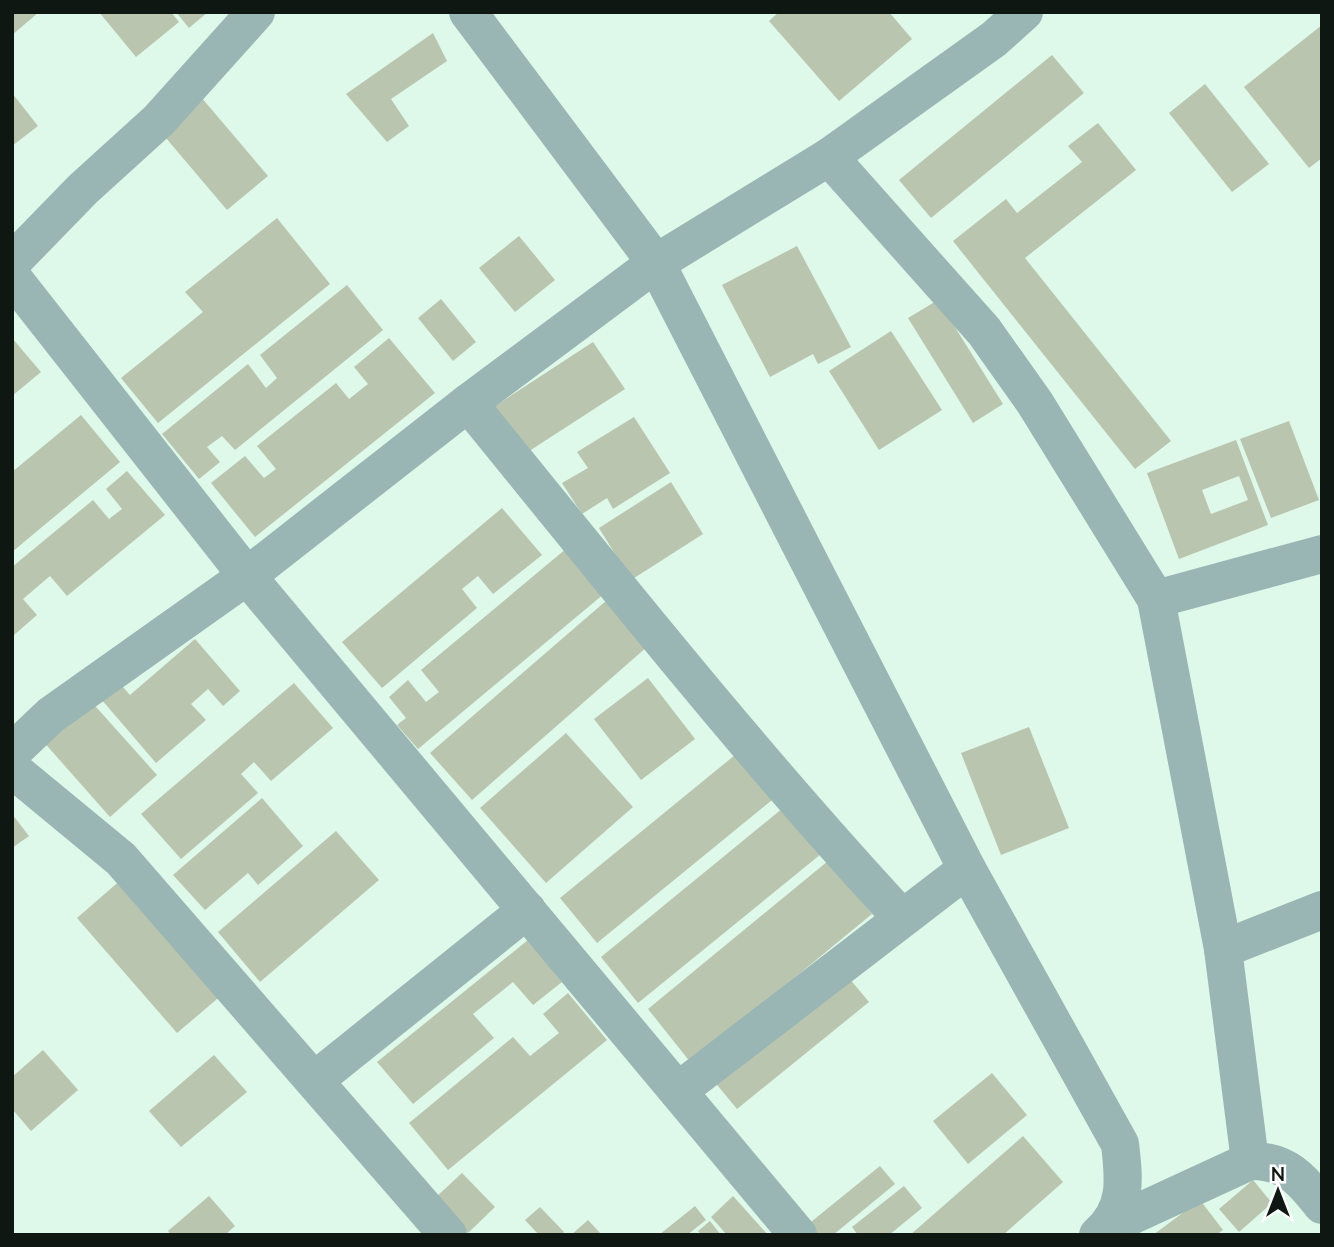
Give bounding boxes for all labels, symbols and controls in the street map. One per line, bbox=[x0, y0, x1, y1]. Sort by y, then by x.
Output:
north arrow bbox=[1243, 1156, 1313, 1226]
text: N bbox=[1271, 1162, 1285, 1186]

